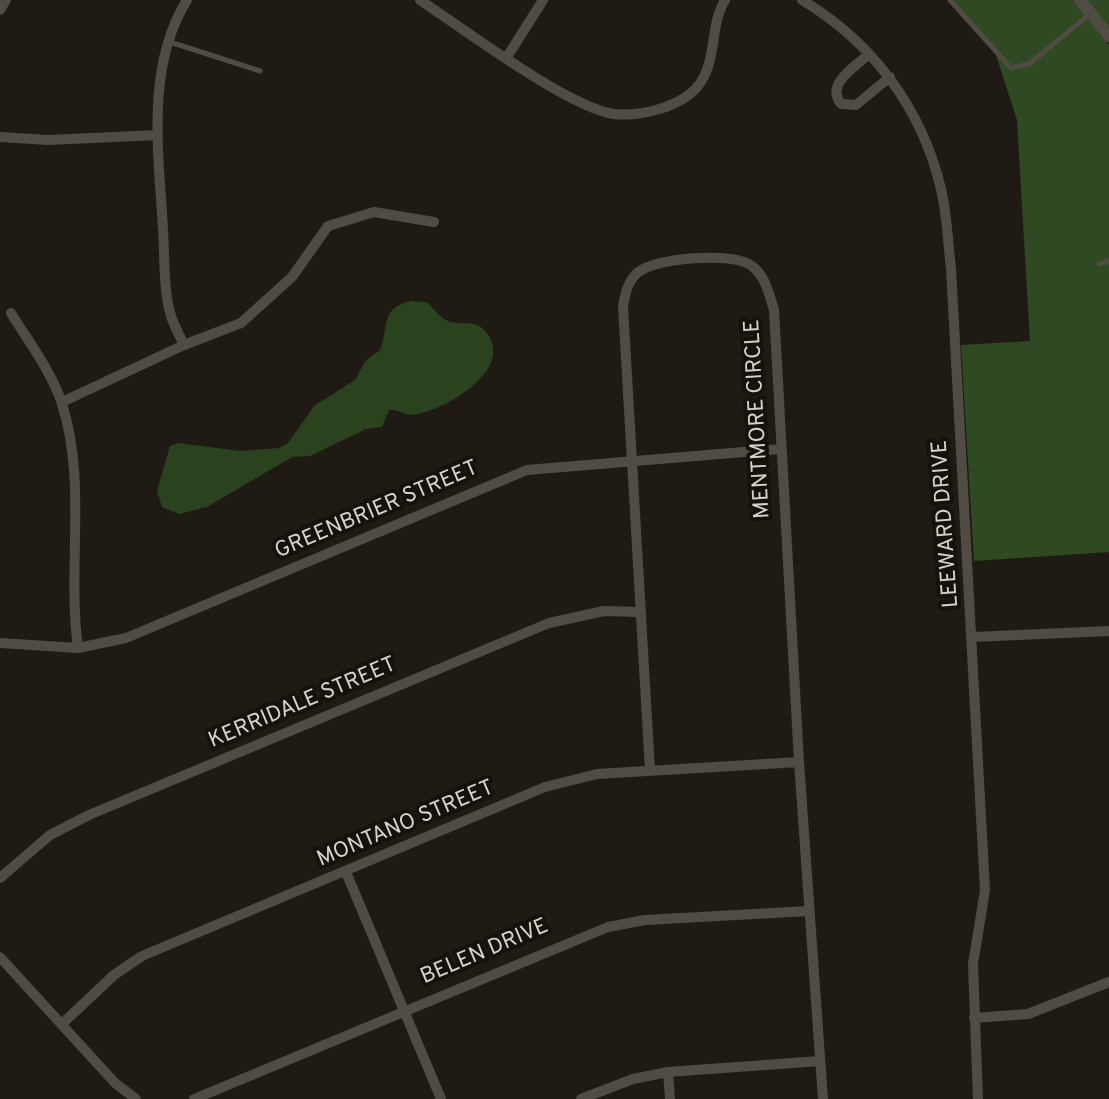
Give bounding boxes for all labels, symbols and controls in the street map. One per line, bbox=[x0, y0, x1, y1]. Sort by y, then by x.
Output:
street label: MENTMORE CIRCLE bbox=[741, 319, 777, 519]
street label: LEEWARD DRIVE bbox=[928, 439, 966, 609]
street label: GREENBRIER STREET bbox=[271, 456, 483, 566]
street label: KERRIDALE STREET bbox=[205, 653, 401, 755]
street label: MONTANO STREET bbox=[314, 776, 498, 874]
street label: BELEN DRIVE bbox=[417, 914, 553, 992]

